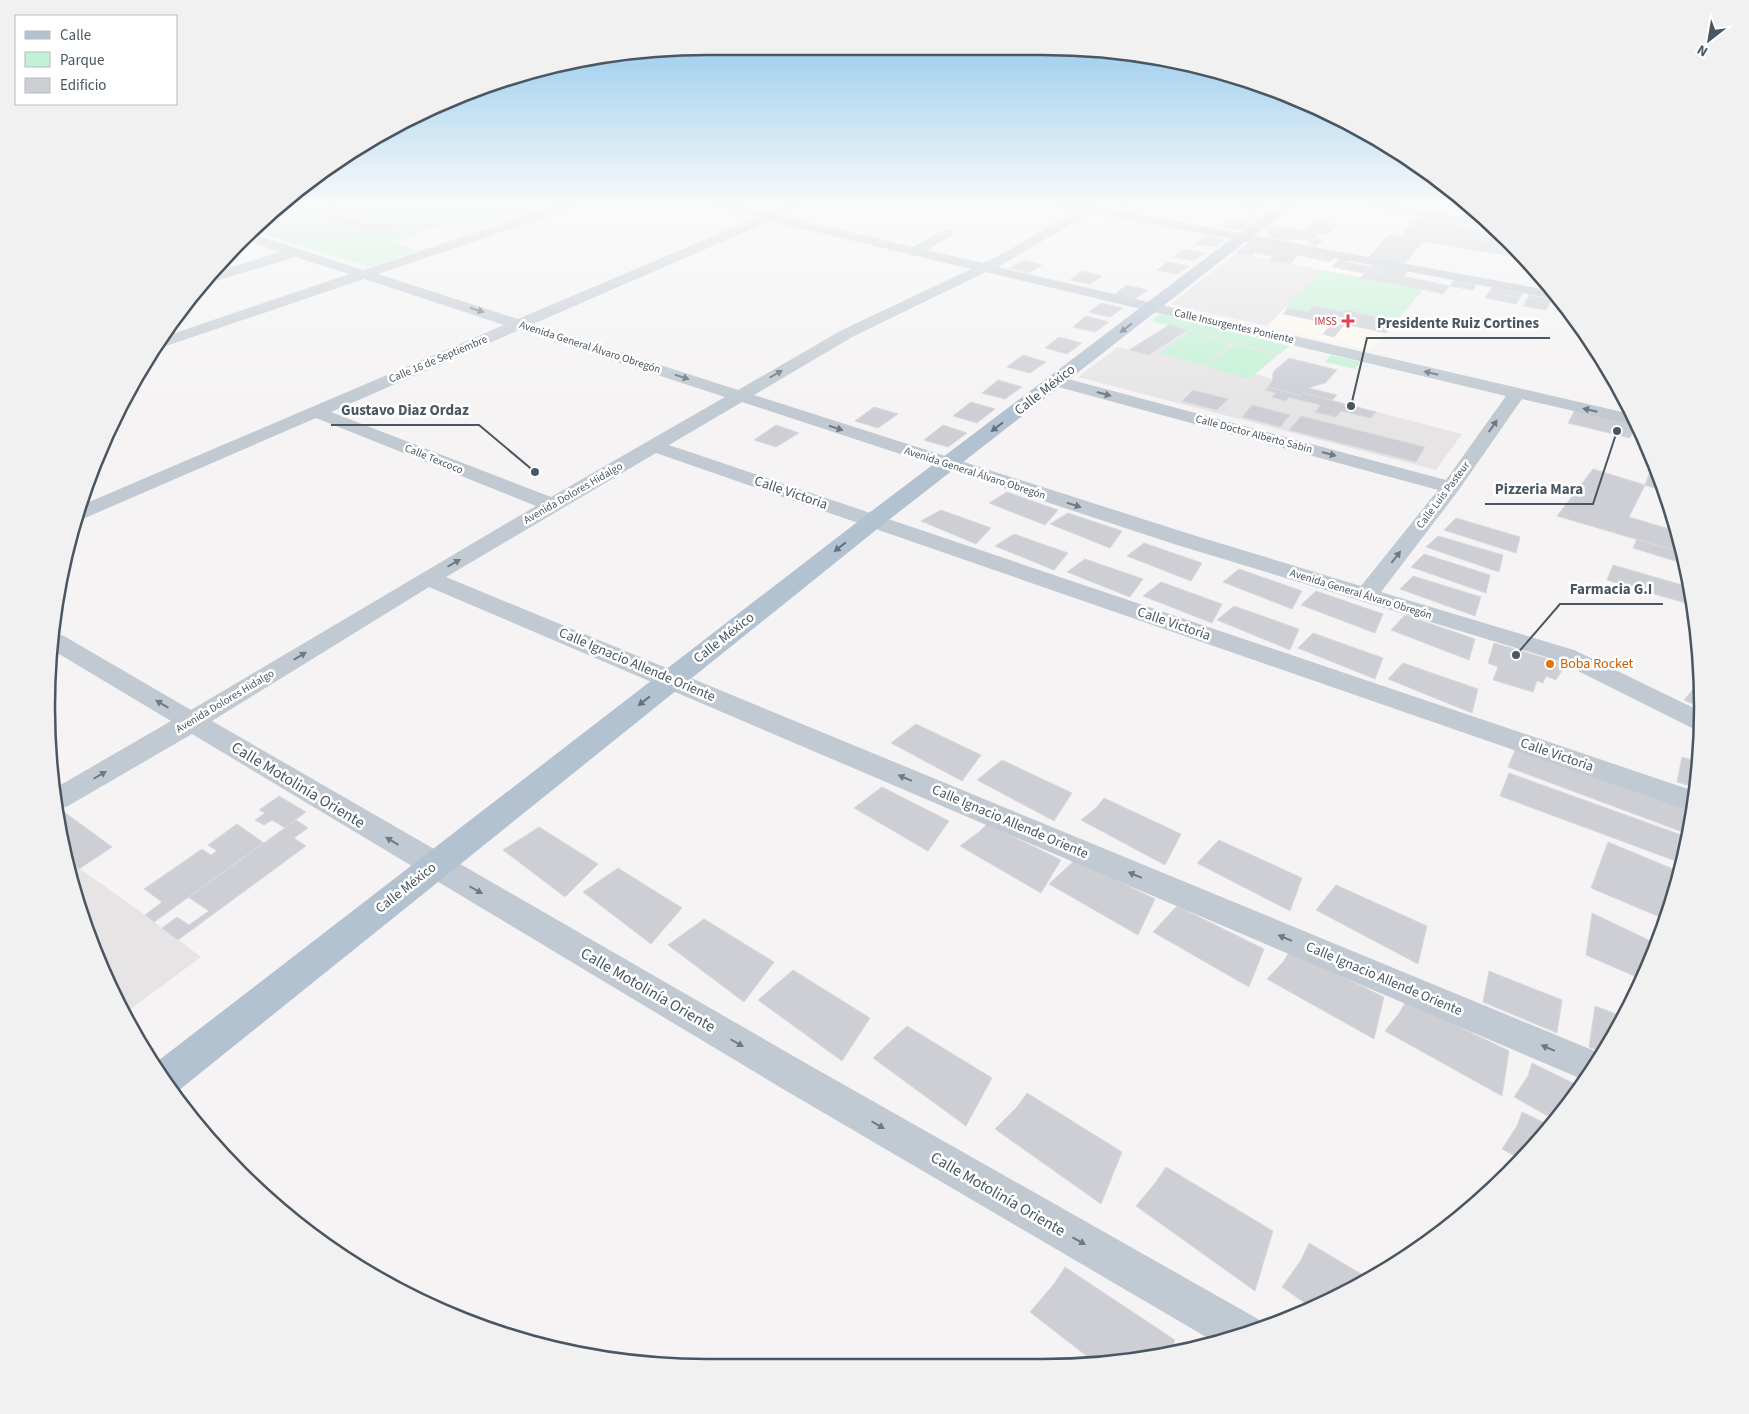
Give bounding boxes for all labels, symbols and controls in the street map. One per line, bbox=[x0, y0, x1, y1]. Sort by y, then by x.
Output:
legend bbox=[15, 15, 178, 105]
north arrow bbox=[1684, 15, 1734, 65]
text: Calle bbox=[60, 25, 91, 46]
text: N bbox=[1694, 39, 1712, 61]
text: Parque bbox=[60, 50, 104, 71]
text: Edificio bbox=[60, 75, 107, 96]
street label: Calle Insurgentes Poniente bbox=[1173, 305, 1296, 347]
one-way arrow bbox=[470, 307, 485, 315]
callout: Presidente Ruiz Cortines bbox=[1367, 308, 1550, 338]
text: Presidente Ruiz Cortines bbox=[1377, 313, 1539, 334]
place label: IMSS bbox=[1315, 314, 1337, 329]
marker: IMSS bbox=[1341, 314, 1355, 328]
street label: Avenida General Álvaro Obregón bbox=[517, 317, 663, 377]
one-way arrow bbox=[1120, 322, 1133, 333]
street label: Calle 16 de Septiembre bbox=[387, 331, 490, 387]
street label: Calle México bbox=[1010, 360, 1080, 420]
one-way arrow bbox=[1424, 369, 1439, 377]
one-way arrow bbox=[769, 370, 782, 379]
one-way arrow bbox=[675, 373, 690, 381]
one-way arrow bbox=[1097, 390, 1112, 398]
callout: Gustavo Diaz Ordaz bbox=[331, 395, 479, 425]
text: Gustavo Diaz Ordaz bbox=[341, 400, 469, 421]
one-way arrow bbox=[1582, 406, 1597, 414]
street label: Calle Doctor Alberto Sabin bbox=[1194, 411, 1314, 457]
one-way arrow bbox=[1488, 420, 1498, 433]
one-way arrow bbox=[991, 422, 1004, 433]
one-way arrow bbox=[829, 424, 844, 432]
street label: Calle Texcoco bbox=[403, 440, 466, 478]
street label: Avenida General Álvaro Obregón bbox=[902, 443, 1048, 503]
one-way arrow bbox=[1321, 451, 1336, 459]
street label: Avenida Dolores Hidalgo bbox=[521, 458, 625, 528]
street label: Calle Luis Pasteur bbox=[1413, 458, 1473, 532]
street label: Calle Victoria bbox=[752, 471, 830, 515]
callout: Pizzeria Mara bbox=[1485, 474, 1593, 504]
text: Pizzeria Mara bbox=[1495, 479, 1583, 500]
one-way arrow bbox=[1067, 501, 1082, 509]
one-way arrow bbox=[834, 541, 847, 552]
one-way arrow bbox=[1391, 551, 1402, 564]
one-way arrow bbox=[448, 558, 461, 567]
street label: Avenida General Álvaro Obregón bbox=[1288, 565, 1434, 623]
callout: Farmacia G.I bbox=[1560, 574, 1663, 604]
text: Farmacia G.I bbox=[1570, 579, 1652, 600]
street label: Calle Victoria bbox=[1135, 602, 1213, 646]
street label: Calle México bbox=[689, 608, 759, 668]
street label: Calle Ignacio Allende Oriente bbox=[556, 623, 718, 707]
one-way arrow bbox=[294, 651, 307, 660]
place label: Boba Rocket bbox=[1560, 654, 1634, 674]
marker: Boba Rocket bbox=[1544, 658, 1556, 670]
street label: Avenida Dolores Hidalgo bbox=[173, 666, 277, 736]
one-way arrow bbox=[637, 696, 650, 707]
one-way arrow bbox=[156, 700, 169, 709]
street label: Calle Victoria bbox=[1518, 733, 1596, 777]
street label: Calle Motolinía Oriente bbox=[227, 736, 369, 834]
one-way arrow bbox=[94, 770, 107, 779]
one-way arrow bbox=[898, 773, 912, 781]
street label: Calle Ignacio Allende Oriente bbox=[929, 780, 1091, 864]
one-way arrow bbox=[386, 836, 399, 845]
street label: Calle México bbox=[371, 858, 441, 918]
one-way arrow bbox=[1128, 870, 1142, 878]
one-way arrow bbox=[470, 886, 483, 895]
one-way arrow bbox=[1277, 934, 1292, 942]
street label: Calle Ignacio Allende Oriente bbox=[1303, 937, 1465, 1021]
street label: Calle Motolinía Oriente bbox=[577, 942, 719, 1038]
one-way arrow bbox=[731, 1038, 744, 1047]
one-way arrow bbox=[1541, 1044, 1555, 1052]
one-way arrow bbox=[871, 1120, 884, 1129]
street label: Calle Motolinía Oriente bbox=[927, 1146, 1069, 1242]
one-way arrow bbox=[1072, 1237, 1087, 1245]

